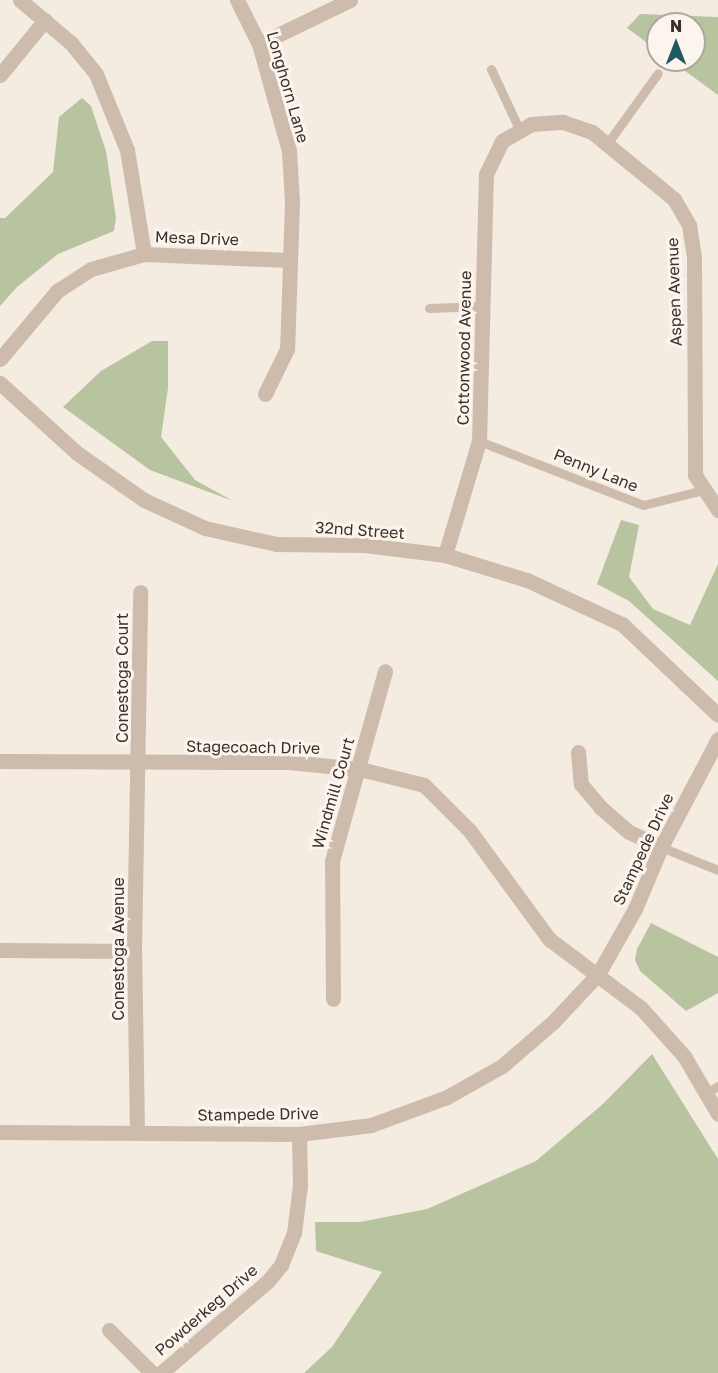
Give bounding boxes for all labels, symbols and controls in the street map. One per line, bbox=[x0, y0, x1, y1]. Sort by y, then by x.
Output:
north arrow bbox=[646, 12, 706, 72]
text: N bbox=[670, 16, 682, 36]
street label: Longhorn Lane bbox=[263, 29, 313, 145]
street label: Mesa Drive bbox=[155, 227, 239, 249]
street label: Aspen Avenue bbox=[663, 237, 685, 347]
street label: Cottonwood Avenue bbox=[453, 270, 475, 426]
street label: Penny Lane bbox=[551, 444, 641, 496]
street label: 32nd Street bbox=[315, 517, 405, 543]
street label: Conestoga Court bbox=[112, 613, 132, 743]
street label: Windmill Court bbox=[308, 735, 358, 851]
street label: Stagecoach Drive bbox=[186, 736, 320, 758]
street label: Stampede Drive bbox=[609, 790, 677, 908]
street label: Conestoga Avenue bbox=[108, 877, 128, 1021]
street label: Stampede Drive bbox=[197, 1103, 319, 1125]
street label: Powderkeg Drive bbox=[151, 1260, 261, 1360]

